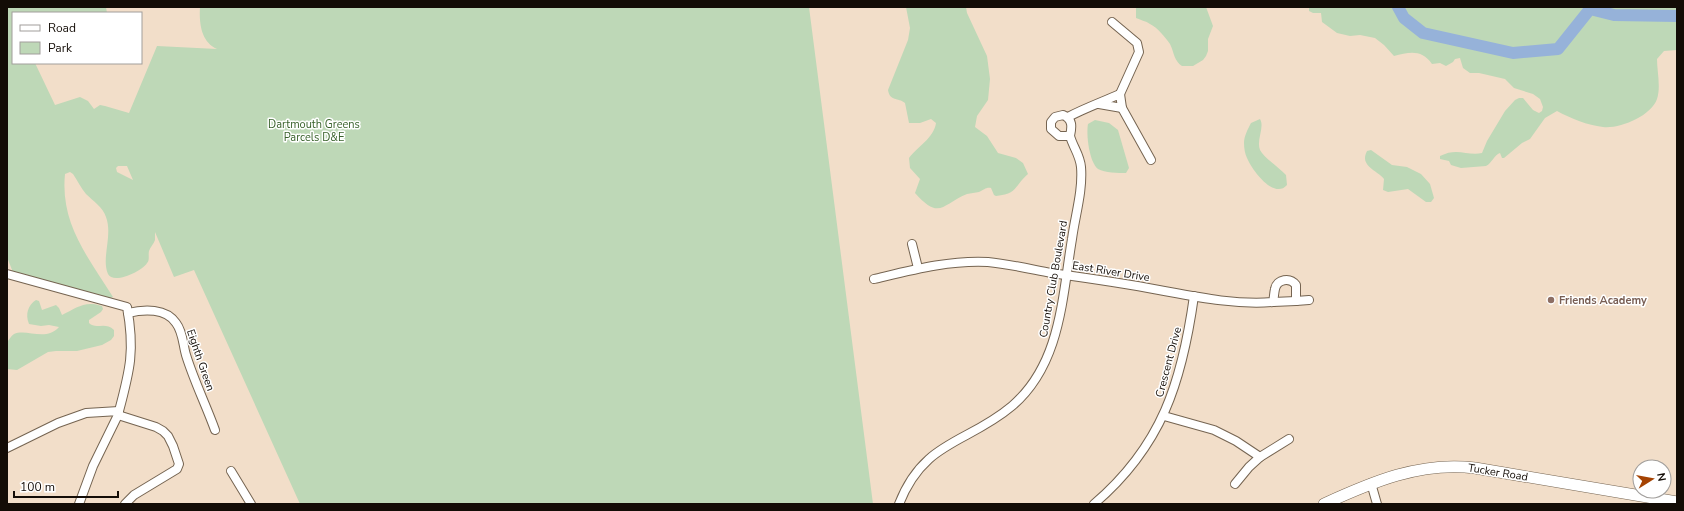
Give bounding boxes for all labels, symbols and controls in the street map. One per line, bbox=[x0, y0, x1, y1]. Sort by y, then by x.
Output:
legend bbox=[12, 12, 142, 64]
text: Road bbox=[48, 20, 76, 36]
text: Park bbox=[48, 40, 73, 56]
park label: Dartmouth Greens Parcels D&E bbox=[268, 117, 360, 145]
street label: Country Club Boulevard bbox=[1036, 219, 1071, 339]
street label: East River Drive bbox=[1071, 258, 1151, 285]
place label: Friends Academy bbox=[1559, 293, 1647, 308]
marker: Friends Academy bbox=[1546, 295, 1556, 305]
street label: Crescent Drive bbox=[1152, 325, 1185, 399]
street label: Eighth Green bbox=[183, 327, 218, 393]
north arrow bbox=[1632, 459, 1672, 499]
street label: Tucker Road bbox=[1467, 460, 1529, 485]
text: N bbox=[1653, 472, 1669, 483]
scale bar bbox=[14, 473, 118, 499]
text: 100 m bbox=[20, 479, 55, 495]

